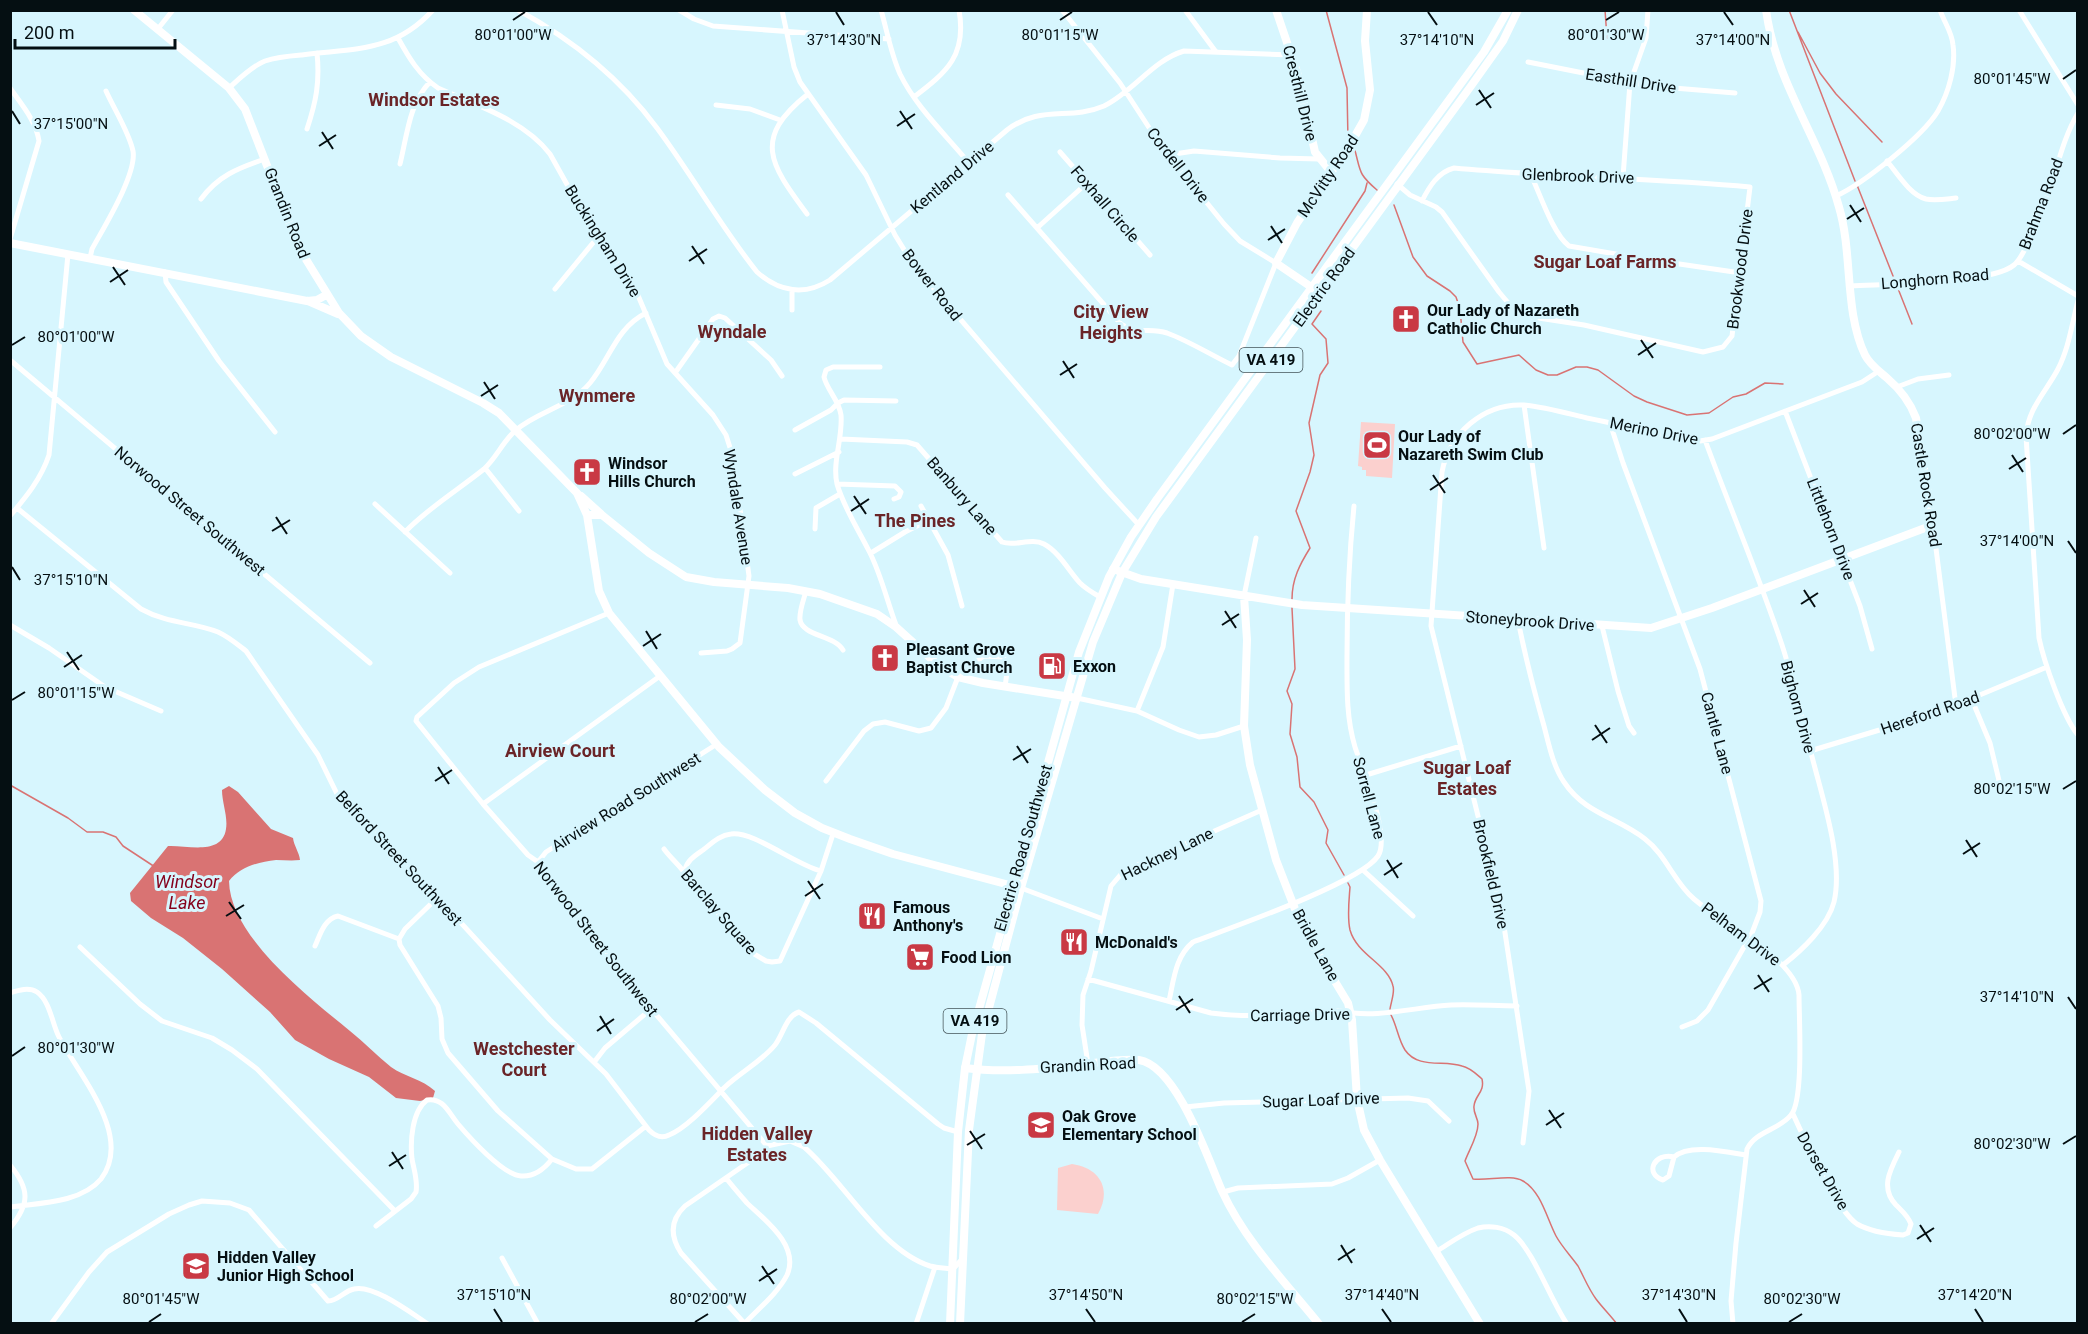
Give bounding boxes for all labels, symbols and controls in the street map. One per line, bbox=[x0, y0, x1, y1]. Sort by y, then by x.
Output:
scale bar bbox=[15, 12, 176, 50]
text: 200 m bbox=[24, 22, 75, 43]
text: 80°01'00"W bbox=[475, 26, 551, 44]
text: 80°01'15"W bbox=[1022, 26, 1098, 44]
text: 80°01'30"W bbox=[1568, 26, 1644, 44]
text: 37°14'30"N bbox=[807, 31, 881, 49]
text: 37°14'10"N bbox=[1400, 31, 1474, 49]
text: 37°14'00"N bbox=[1696, 31, 1770, 49]
street label: Cresthill Drive bbox=[1279, 43, 1321, 143]
street label: Easthill Drive bbox=[1584, 64, 1678, 98]
text: 80°01'45"W bbox=[1974, 70, 2050, 88]
district label: Windsor Estates bbox=[368, 89, 500, 110]
text: 37°15'00"N bbox=[34, 115, 108, 133]
street label: Cordell Drive bbox=[1143, 124, 1213, 206]
street label: McVitty Road bbox=[1294, 131, 1362, 221]
street label: Kentland Drive bbox=[907, 137, 997, 217]
street label: Brahma Road bbox=[2015, 156, 2067, 252]
street label: Foxhall Circle bbox=[1067, 162, 1143, 246]
street label: Grandin Road bbox=[260, 165, 314, 261]
street label: Glenbrook Drive bbox=[1521, 165, 1635, 187]
street label: Buckingham Drive bbox=[561, 181, 645, 301]
street label: Brookwood Drive bbox=[1723, 208, 1757, 330]
street label: Electric Road bbox=[1289, 244, 1359, 330]
street label: Bower Road bbox=[898, 245, 966, 325]
district label: Sugar Loaf Farms bbox=[1533, 251, 1677, 272]
street label: Longhorn Road bbox=[1880, 265, 1990, 293]
district label: City View Heights bbox=[1073, 301, 1149, 343]
place label: Our Lady of Nazareth Catholic Church bbox=[1427, 301, 1579, 338]
church icon: Our Lady of Nazareth Catholic Church bbox=[1390, 303, 1422, 335]
district label: Wyndale bbox=[697, 321, 767, 342]
text: 80°01'00"W bbox=[38, 328, 114, 346]
road number: VA 419 bbox=[1240, 348, 1302, 372]
district label: Wynmere bbox=[559, 385, 635, 406]
street label: Merino Drive bbox=[1608, 413, 1700, 449]
street label: Castle Rock Road bbox=[1907, 422, 1945, 548]
text: 80°02'00"W bbox=[1974, 425, 2050, 443]
place label: Our Lady of Nazareth Swim Club bbox=[1398, 427, 1544, 464]
sports icon: Our Lady of Nazareth Swim Club bbox=[1361, 429, 1393, 461]
street label: Norwood Street Southwest bbox=[111, 442, 269, 580]
street label: Wyndale Avenue bbox=[719, 448, 757, 566]
street label: Banbury Lane bbox=[923, 453, 1001, 539]
place label: Windsor Hills Church bbox=[608, 454, 696, 491]
church icon: Windsor Hills Church bbox=[571, 456, 603, 488]
street label: Littlehorn Drive bbox=[1803, 475, 1859, 583]
district label: The Pines bbox=[875, 510, 955, 531]
text: 37°14'00"N bbox=[1980, 532, 2054, 550]
text: 37°15'10"N bbox=[34, 571, 108, 589]
street label: Stoneybrook Drive bbox=[1465, 607, 1595, 635]
place label: Pleasant Grove Baptist Church bbox=[906, 640, 1015, 677]
church icon: Pleasant Grove Baptist Church bbox=[869, 642, 901, 674]
fuel station icon: Exxon bbox=[1036, 650, 1068, 682]
place label: Exxon bbox=[1073, 657, 1116, 676]
street label: Bighorn Drive bbox=[1777, 659, 1819, 755]
text: 80°01'15"W bbox=[38, 684, 114, 702]
street label: Hereford Road bbox=[1878, 687, 1982, 739]
street label: Cantle Lane bbox=[1697, 690, 1737, 776]
district label: Airview Court bbox=[505, 740, 615, 761]
street label: Airview Road Southwest bbox=[548, 748, 704, 856]
street label: Sorrell Lane bbox=[1349, 755, 1389, 841]
district label: Sugar Loaf Estates bbox=[1423, 757, 1512, 799]
street label: Electric Road Southwest bbox=[990, 762, 1056, 934]
text: 80°02'15"W bbox=[1974, 780, 2050, 798]
street label: Belford Street Southwest bbox=[332, 787, 466, 929]
street label: Brookfield Drive bbox=[1469, 817, 1513, 931]
street label: Hackney Lane bbox=[1118, 824, 1216, 884]
street label: Norwood Street Southwest bbox=[530, 858, 662, 1020]
street label: Barclay Square bbox=[677, 866, 761, 958]
water label: Windsor Lake bbox=[155, 871, 220, 913]
place label: Famous Anthony's bbox=[893, 898, 963, 935]
street label: Pelham Drive bbox=[1698, 898, 1784, 970]
restaurant icon: Famous Anthony's bbox=[856, 900, 888, 932]
street label: Bridle Lane bbox=[1288, 906, 1344, 984]
restaurant icon: McDonald's bbox=[1058, 926, 1090, 958]
place label: McDonald's bbox=[1095, 933, 1178, 952]
supermarket icon: Food Lion bbox=[904, 941, 936, 973]
place label: Food Lion bbox=[941, 948, 1012, 967]
text: 37°14'10"N bbox=[1980, 988, 2054, 1006]
street label: Carriage Drive bbox=[1250, 1005, 1350, 1025]
road number: VA 419 bbox=[944, 1009, 1006, 1033]
district label: Westchester Court bbox=[473, 1038, 575, 1080]
text: 80°01'30"W bbox=[38, 1039, 114, 1057]
street label: Grandin Road bbox=[1040, 1053, 1136, 1077]
street label: Sugar Loaf Drive bbox=[1262, 1088, 1380, 1112]
place label: Oak Grove Elementary School bbox=[1062, 1107, 1197, 1144]
school or university icon: Oak Grove Elementary School bbox=[1025, 1109, 1057, 1141]
district label: Hidden Valley Estates bbox=[701, 1123, 814, 1165]
street label: Dorset Drive bbox=[1793, 1129, 1853, 1213]
text: 80°02'30"W bbox=[1974, 1135, 2050, 1153]
place label: Hidden Valley Junior High School bbox=[217, 1248, 354, 1285]
school or university icon: Hidden Valley Junior High School bbox=[180, 1250, 212, 1282]
text: 37°15'10"N bbox=[457, 1286, 531, 1304]
text: 37°14'50"N bbox=[1049, 1286, 1123, 1304]
text: 37°14'40"N bbox=[1345, 1286, 1419, 1304]
text: 37°14'30"N bbox=[1642, 1286, 1716, 1304]
text: 37°14'20"N bbox=[1938, 1286, 2012, 1304]
text: 80°01'45"W bbox=[123, 1290, 199, 1308]
text: 80°02'00"W bbox=[670, 1290, 746, 1308]
text: 80°02'15"W bbox=[1217, 1290, 1293, 1308]
text: 80°02'30"W bbox=[1764, 1290, 1840, 1308]

